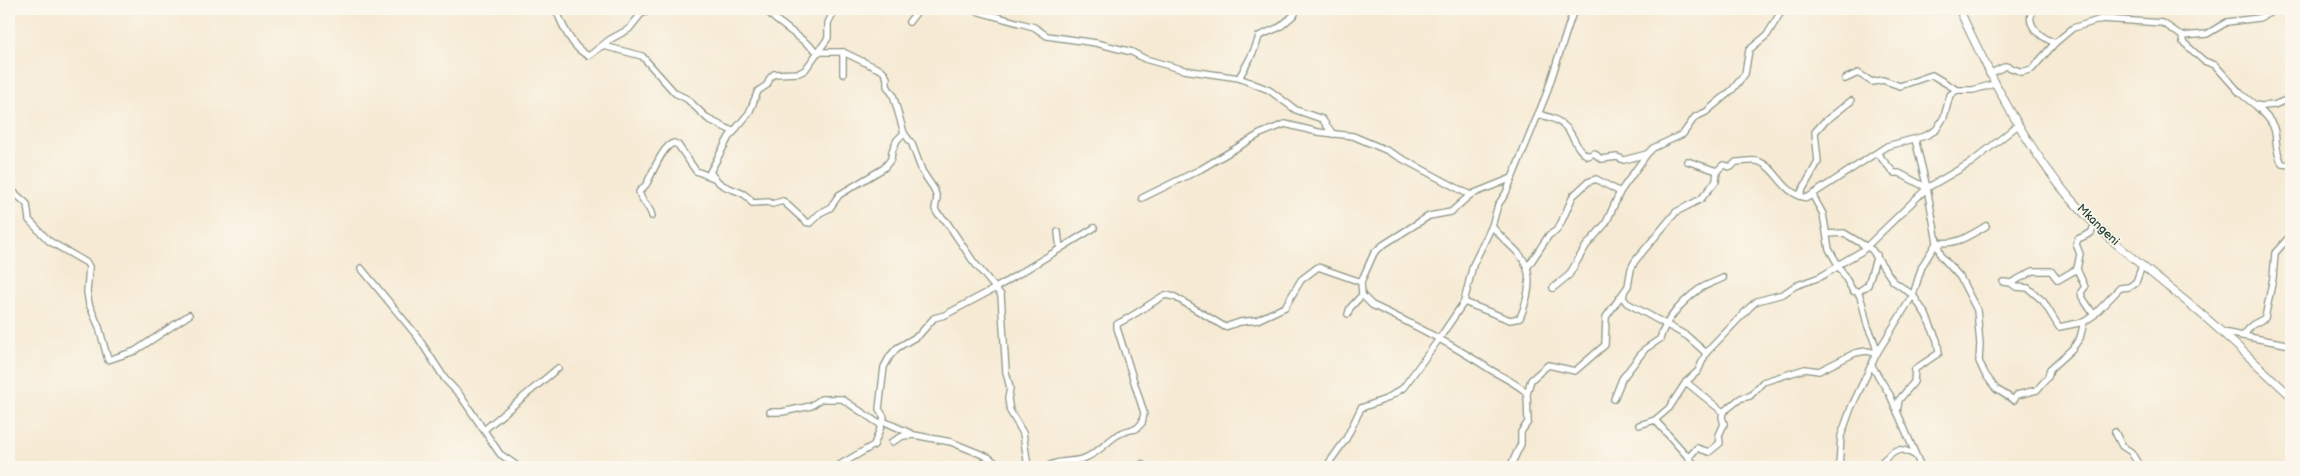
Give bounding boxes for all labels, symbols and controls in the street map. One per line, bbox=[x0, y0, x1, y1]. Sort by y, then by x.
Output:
street label: Mkangeni bbox=[2074, 201, 2122, 249]

